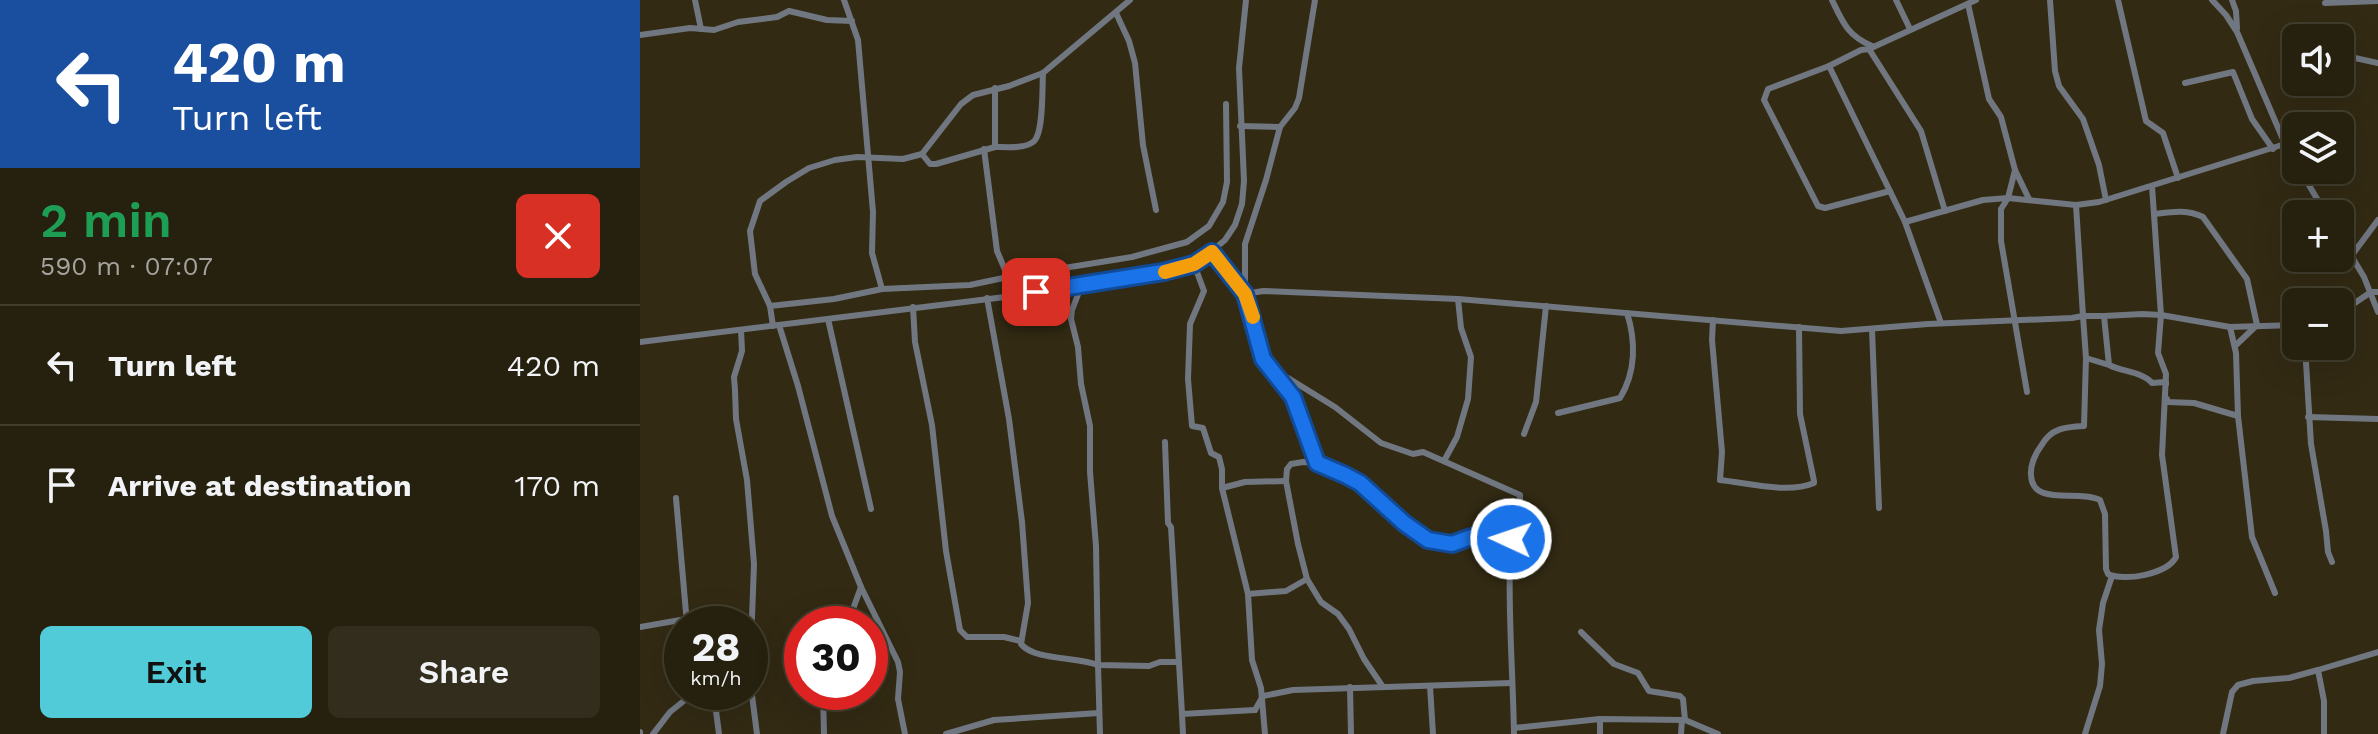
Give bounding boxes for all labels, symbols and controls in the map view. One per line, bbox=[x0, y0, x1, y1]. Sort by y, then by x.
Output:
map controls bbox=[2282, 24, 2354, 360]
button: sound bbox=[2282, 24, 2354, 96]
text: 420 m bbox=[172, 30, 346, 96]
icon: left bbox=[40, 32, 144, 136]
text: Turn left bbox=[172, 97, 322, 139]
button: layers bbox=[2282, 112, 2354, 184]
text: 2 min bbox=[40, 192, 172, 249]
button: close bbox=[516, 194, 600, 278]
button: + bbox=[2282, 200, 2354, 272]
text: 590 m · 07:07 bbox=[40, 251, 213, 281]
pin bbox=[1002, 258, 1070, 326]
icon: arrive bbox=[1014, 270, 1058, 314]
button: − bbox=[2282, 288, 2354, 360]
icon: left bbox=[40, 343, 84, 387]
text: Turn left bbox=[108, 348, 236, 383]
text: 420 m bbox=[507, 348, 600, 383]
icon: arrive bbox=[40, 463, 84, 507]
text: Arrive at destination bbox=[108, 468, 412, 503]
text: 170 m bbox=[515, 468, 600, 503]
position arrow bbox=[1469, 497, 1553, 581]
speed limit sign: 30 bbox=[784, 606, 888, 710]
text: 28 bbox=[692, 624, 740, 671]
button: Exit bbox=[40, 626, 312, 718]
button: Share bbox=[328, 626, 600, 718]
text: km/h bbox=[690, 666, 742, 690]

